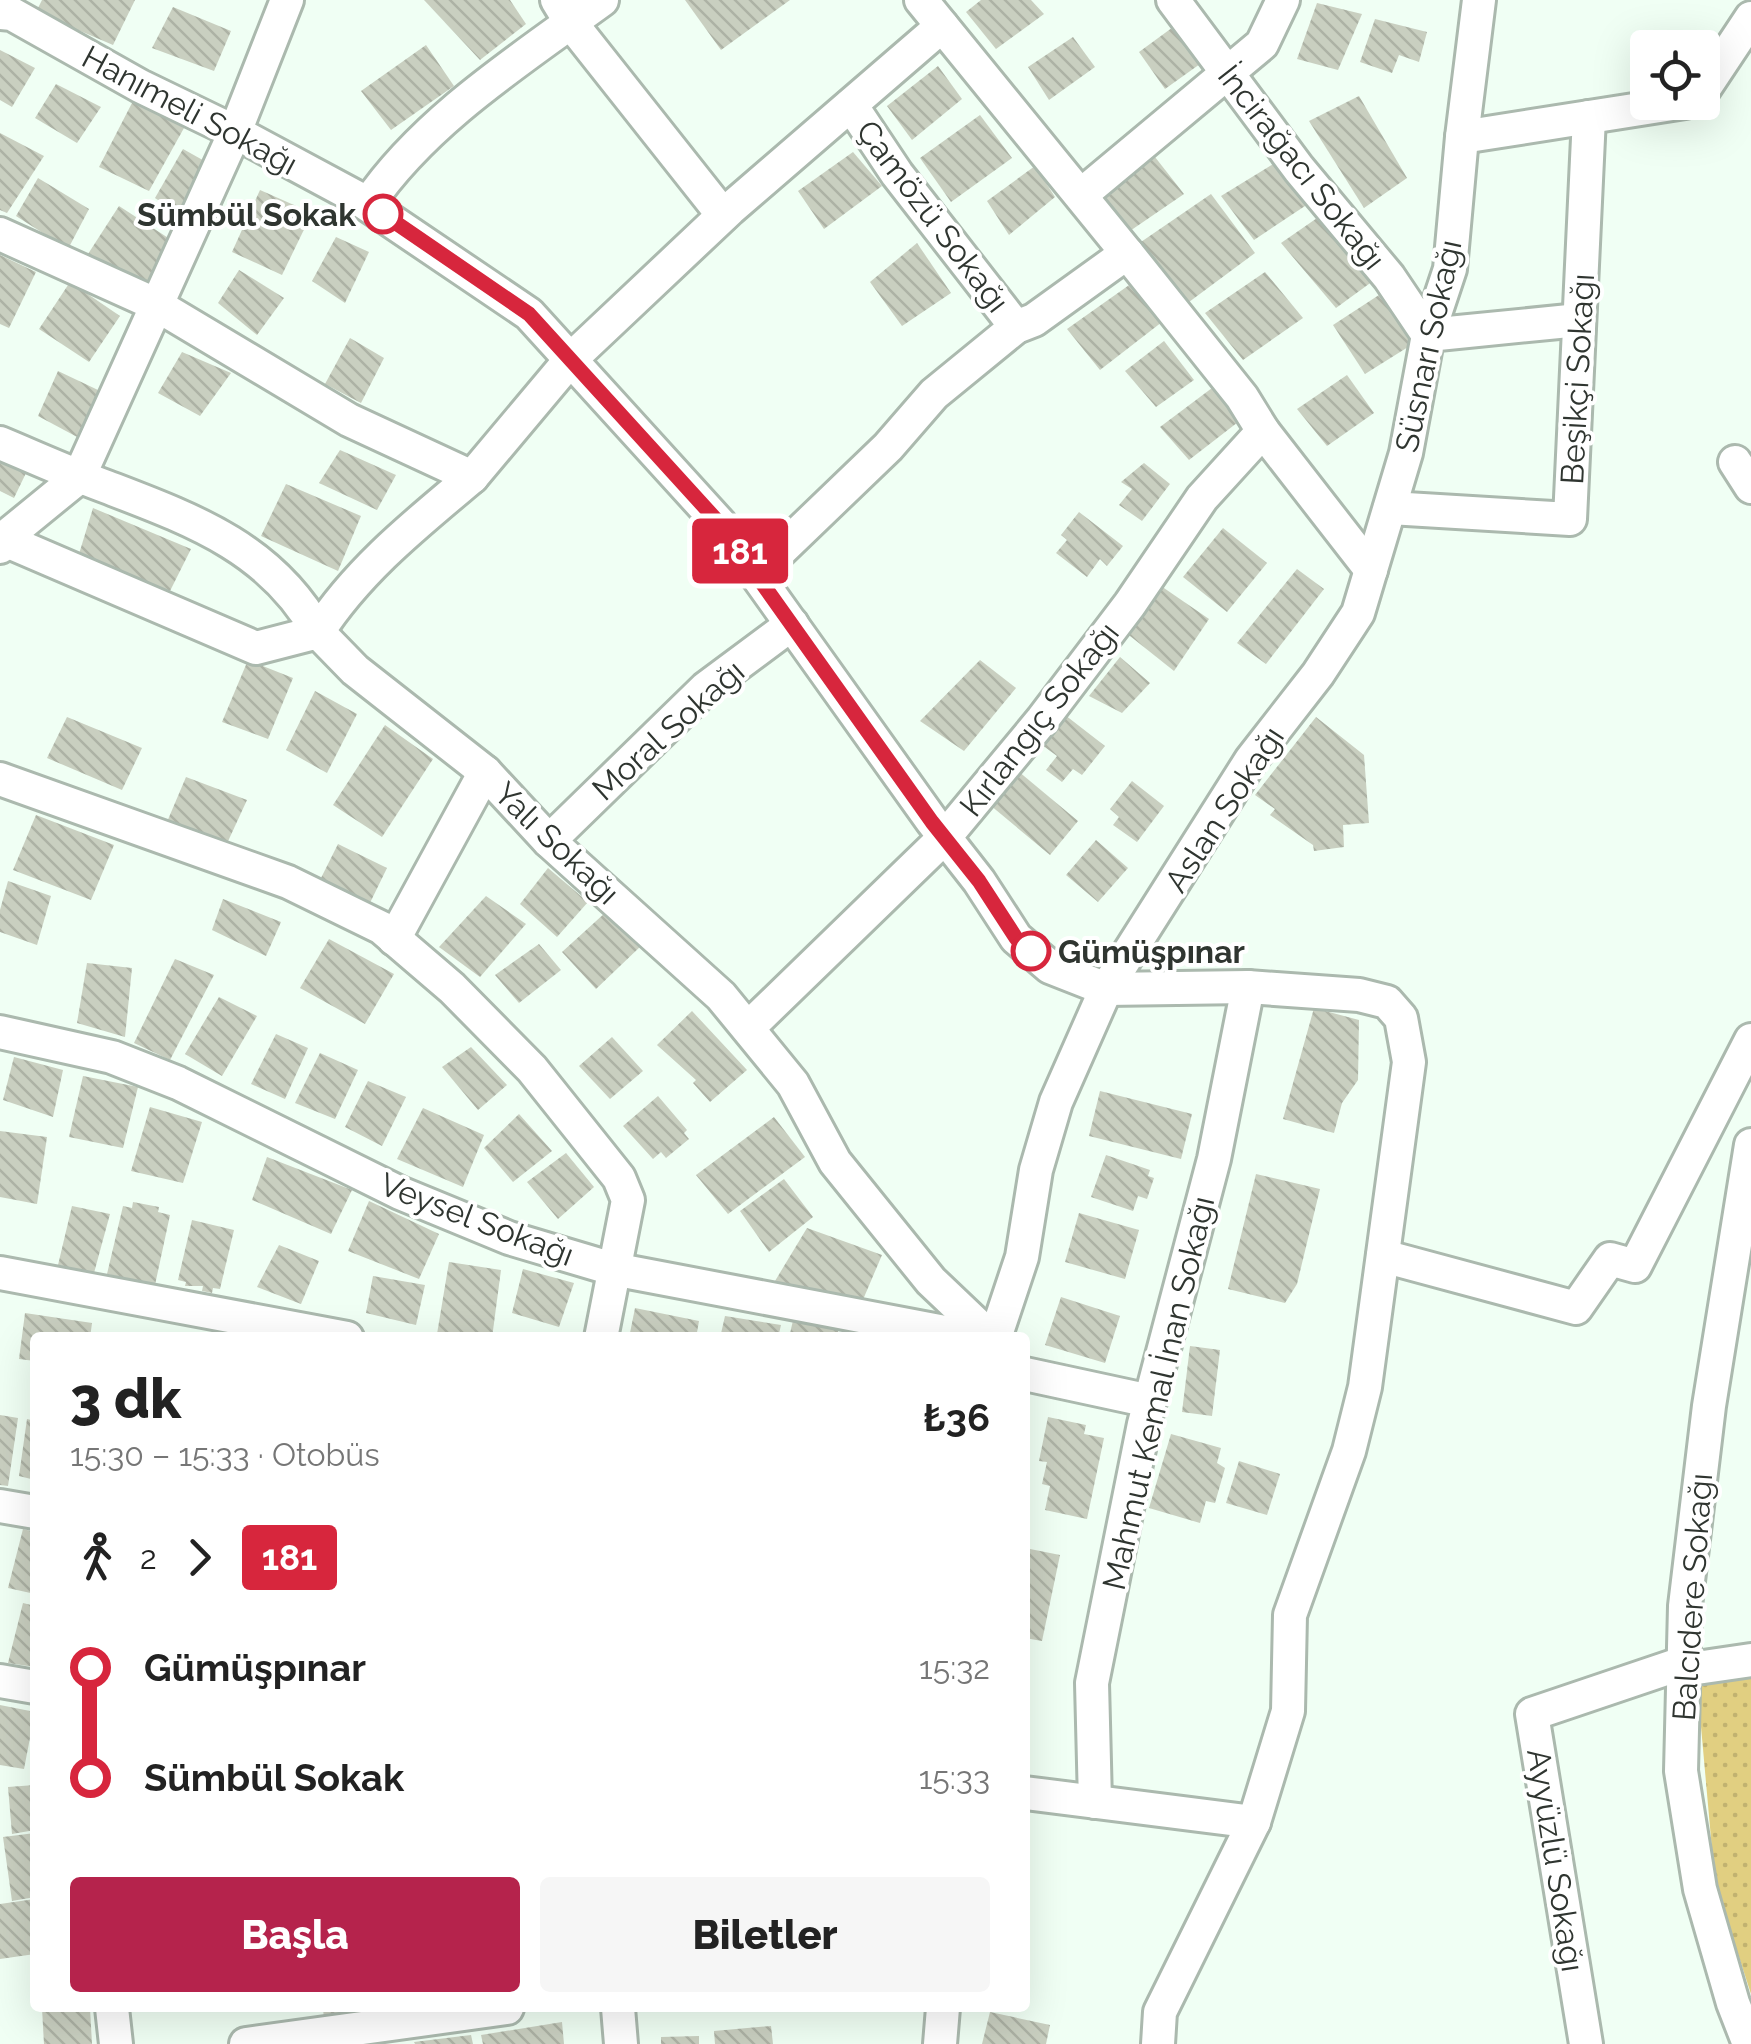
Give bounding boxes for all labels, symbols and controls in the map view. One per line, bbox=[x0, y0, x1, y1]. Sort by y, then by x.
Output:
map controls bbox=[1630, 30, 1720, 120]
button: locate bbox=[1630, 30, 1720, 120]
street label: Hanımeli Sokağı bbox=[76, 38, 304, 182]
street label: İncirağacı Sokağı bbox=[1211, 57, 1393, 277]
street label: Çamözü Sokağı bbox=[849, 113, 1017, 319]
marker: Sümbül Sokak bbox=[364, 195, 402, 233]
place label: Sümbül Sokak bbox=[137, 196, 356, 233]
street label: Süsnarı Sokağı bbox=[1387, 237, 1469, 455]
street label: Beşikçi Sokağı bbox=[1553, 273, 1601, 485]
line badge: 181 bbox=[682, 518, 798, 584]
text: 181 bbox=[712, 531, 768, 572]
street label: Kırlangıç Sokağı bbox=[952, 615, 1126, 823]
street label: Moral Sokağı bbox=[585, 652, 751, 808]
street label: Aslan Sokağı bbox=[1157, 720, 1291, 898]
street label: Yalı Sokağı bbox=[487, 775, 627, 911]
marker: Gümüşpınar bbox=[1012, 932, 1050, 970]
place label: Gümüşpınar bbox=[1058, 933, 1245, 970]
street label: Veysel Sokağı bbox=[375, 1165, 579, 1273]
street label: Mahmut Kemal İnan Sokağı bbox=[1095, 1193, 1221, 1593]
text: 3 dk bbox=[70, 1366, 181, 1431]
text: ₺36 bbox=[923, 1395, 990, 1440]
text: 15:30 – 15:33 · Otobüs bbox=[70, 1436, 380, 1473]
street label: Balcıdere Sokağı bbox=[1665, 1472, 1719, 1722]
icon: walk bbox=[70, 1530, 125, 1585]
icon: forward bbox=[172, 1530, 227, 1585]
text: 181 bbox=[262, 1537, 317, 1578]
text: 2 bbox=[140, 1539, 157, 1576]
text: Gümüşpınar bbox=[144, 1645, 366, 1690]
text: 15:32 bbox=[919, 1649, 990, 1686]
street label: Ayyüzlü Sokağı bbox=[1520, 1746, 1592, 1974]
text: Sümbül Sokak bbox=[144, 1755, 404, 1800]
text: 15:33 bbox=[919, 1759, 990, 1796]
button: Başla bbox=[70, 1877, 520, 1992]
button: Biletler bbox=[540, 1877, 990, 1992]

